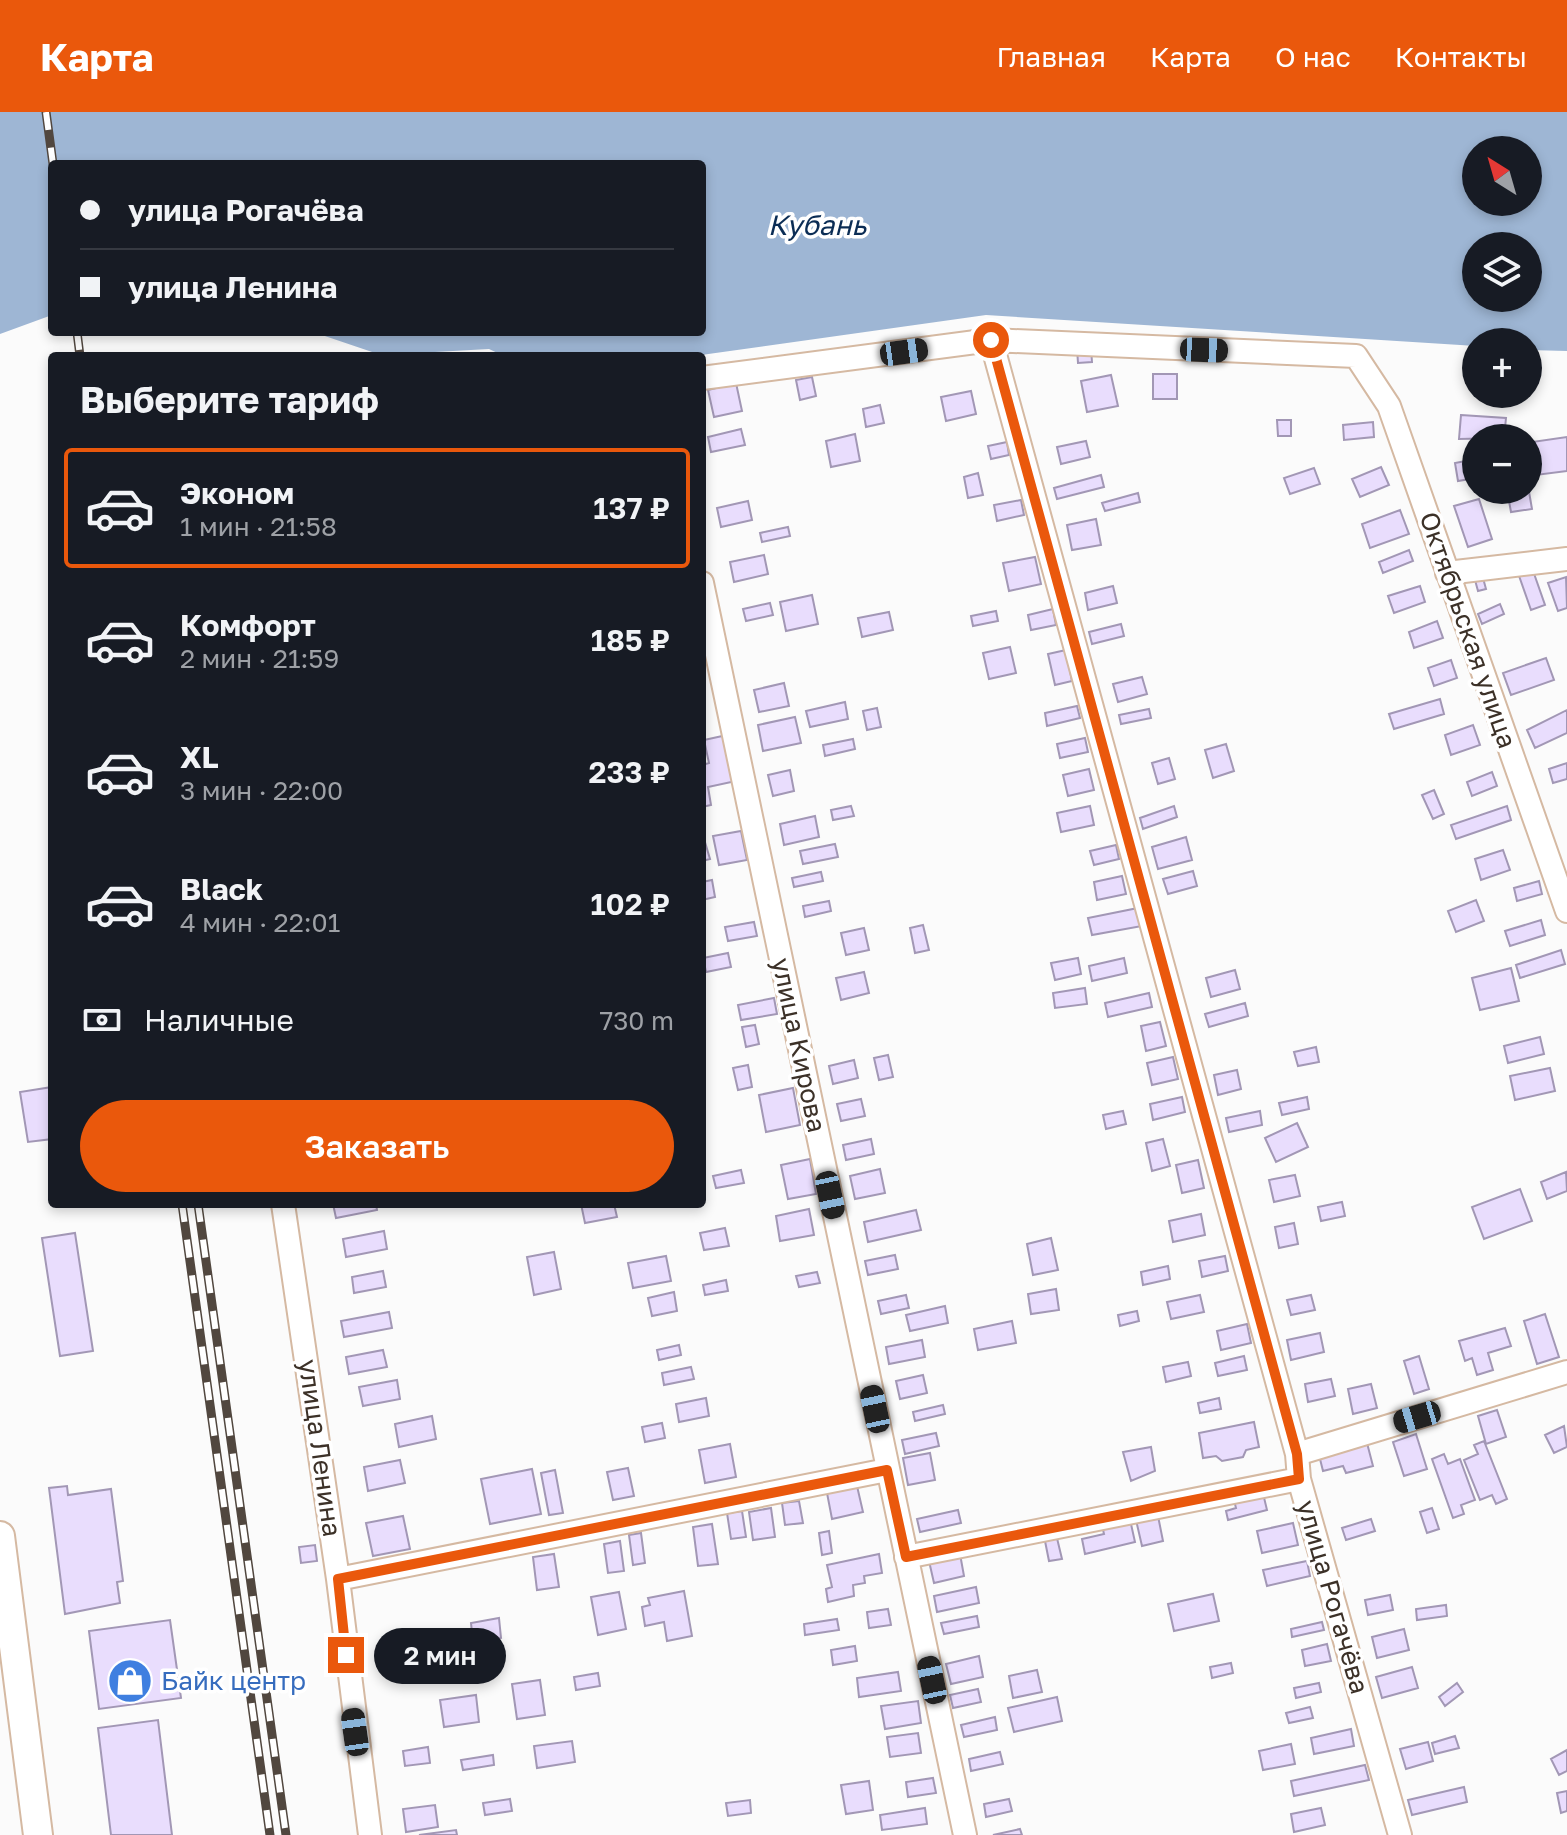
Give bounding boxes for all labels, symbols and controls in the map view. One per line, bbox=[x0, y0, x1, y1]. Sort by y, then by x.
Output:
text: Карта bbox=[40, 34, 153, 79]
text: Главная bbox=[996, 40, 1106, 73]
text: Карта bbox=[1150, 40, 1231, 73]
text: О нас bbox=[1275, 40, 1351, 73]
text: Контакты bbox=[1395, 40, 1527, 73]
north arrow bbox=[1462, 136, 1542, 216]
map controls bbox=[1462, 136, 1542, 504]
text: улица Рогачёва bbox=[128, 192, 364, 228]
water label: Кубань bbox=[768, 208, 868, 241]
button: layers bbox=[1462, 232, 1542, 312]
text: улица Ленина bbox=[128, 269, 337, 305]
route start bbox=[973, 322, 1009, 358]
button: + bbox=[1462, 328, 1542, 408]
car bbox=[879, 337, 929, 367]
car bbox=[1180, 337, 1228, 363]
text: Выберите тариф bbox=[80, 378, 379, 421]
button: − bbox=[1462, 424, 1542, 504]
icon: car bbox=[84, 472, 156, 544]
text: Эконом bbox=[180, 475, 294, 511]
text: 137 ₽ bbox=[593, 490, 670, 526]
street label: Октябрьская улица bbox=[1413, 508, 1523, 752]
text: 1 мин · 21:58 bbox=[180, 511, 337, 542]
icon: car bbox=[84, 604, 156, 676]
text: Комфорт bbox=[180, 607, 316, 643]
text: 185 ₽ bbox=[591, 622, 670, 658]
text: 2 мин · 21:59 bbox=[180, 643, 339, 674]
icon: car bbox=[84, 736, 156, 808]
text: XL bbox=[180, 739, 219, 775]
text: 233 ₽ bbox=[589, 754, 670, 790]
text: 3 мин · 22:00 bbox=[180, 775, 343, 806]
icon: car bbox=[84, 868, 156, 940]
text: Black bbox=[180, 871, 263, 907]
text: 102 ₽ bbox=[590, 886, 670, 922]
text: 4 мин · 22:01 bbox=[180, 907, 340, 938]
street label: улица Кирова bbox=[766, 955, 833, 1135]
icon: cash bbox=[80, 998, 124, 1042]
text: Наличные bbox=[144, 1002, 294, 1038]
text: 730 m bbox=[599, 1005, 674, 1036]
button: Заказать bbox=[80, 1100, 674, 1192]
car bbox=[813, 1169, 847, 1221]
street label: улица Ленина bbox=[293, 1357, 348, 1539]
car bbox=[858, 1383, 892, 1435]
car bbox=[1391, 1399, 1443, 1435]
street label: улица Рогачёва bbox=[1291, 1496, 1376, 1697]
callout: 2 мин bbox=[374, 1627, 506, 1683]
route end bbox=[328, 1637, 364, 1673]
text: 2 мин bbox=[404, 1640, 476, 1671]
car bbox=[915, 1654, 949, 1706]
shop icon: Байк центр bbox=[106, 1657, 154, 1705]
place label: Байк центр bbox=[161, 1665, 306, 1696]
car bbox=[340, 1707, 370, 1757]

